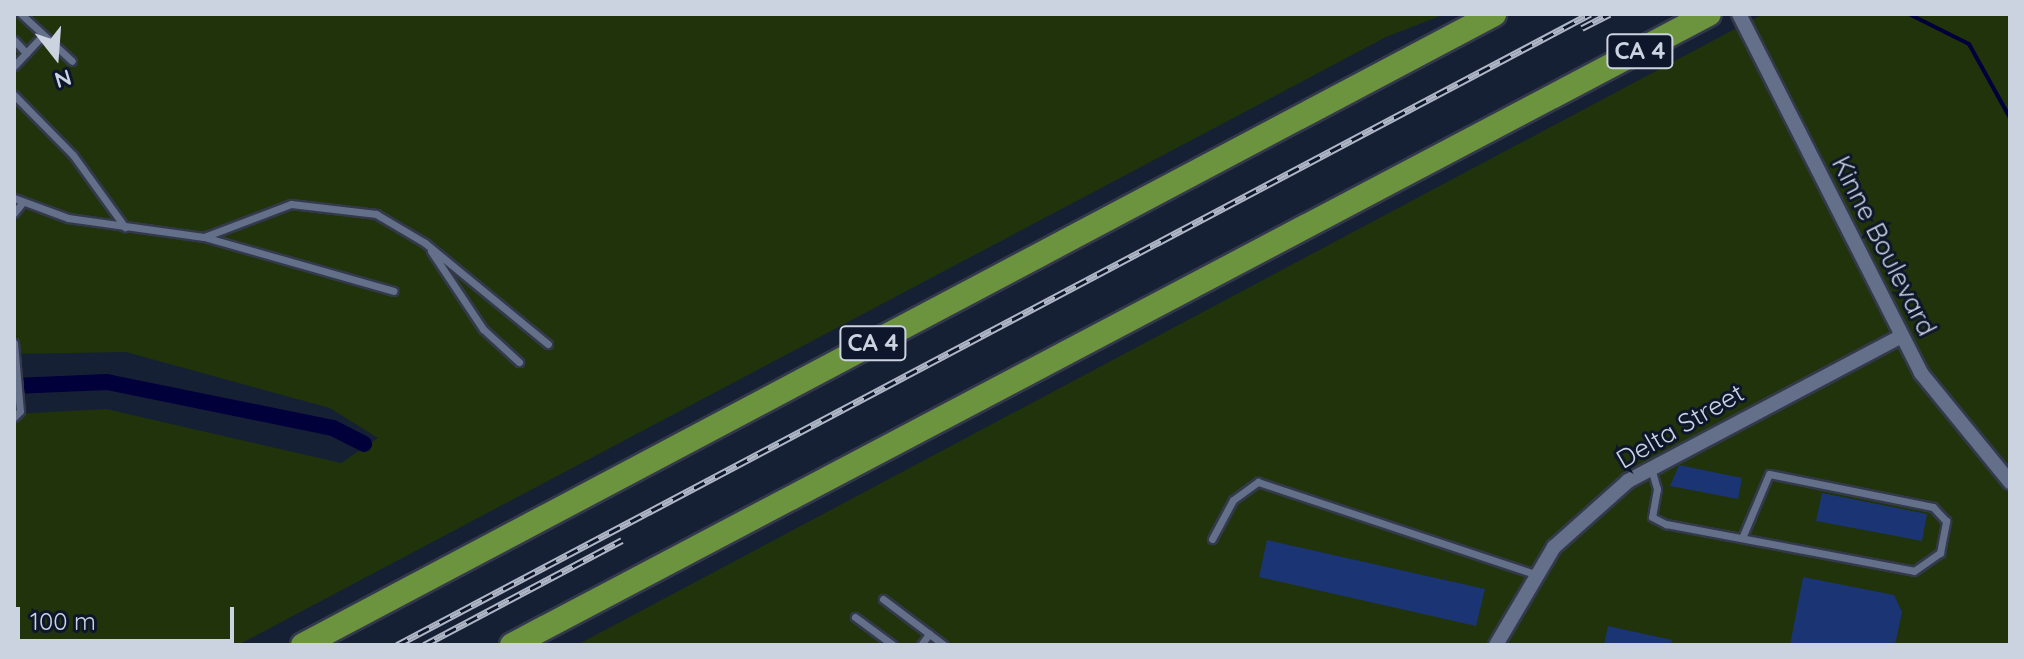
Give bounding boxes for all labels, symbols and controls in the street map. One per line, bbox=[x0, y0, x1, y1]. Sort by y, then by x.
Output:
north arrow bbox=[16, 16, 96, 96]
road number: CA 4 bbox=[1606, 31, 1674, 71]
text: N bbox=[51, 63, 75, 95]
street label: Kinne Boulevard bbox=[1825, 151, 1943, 341]
road number: CA 4 bbox=[839, 323, 907, 363]
street label: Delta Street bbox=[1611, 377, 1749, 475]
scale bar bbox=[20, 591, 238, 641]
text: 100 m bbox=[30, 606, 96, 636]

